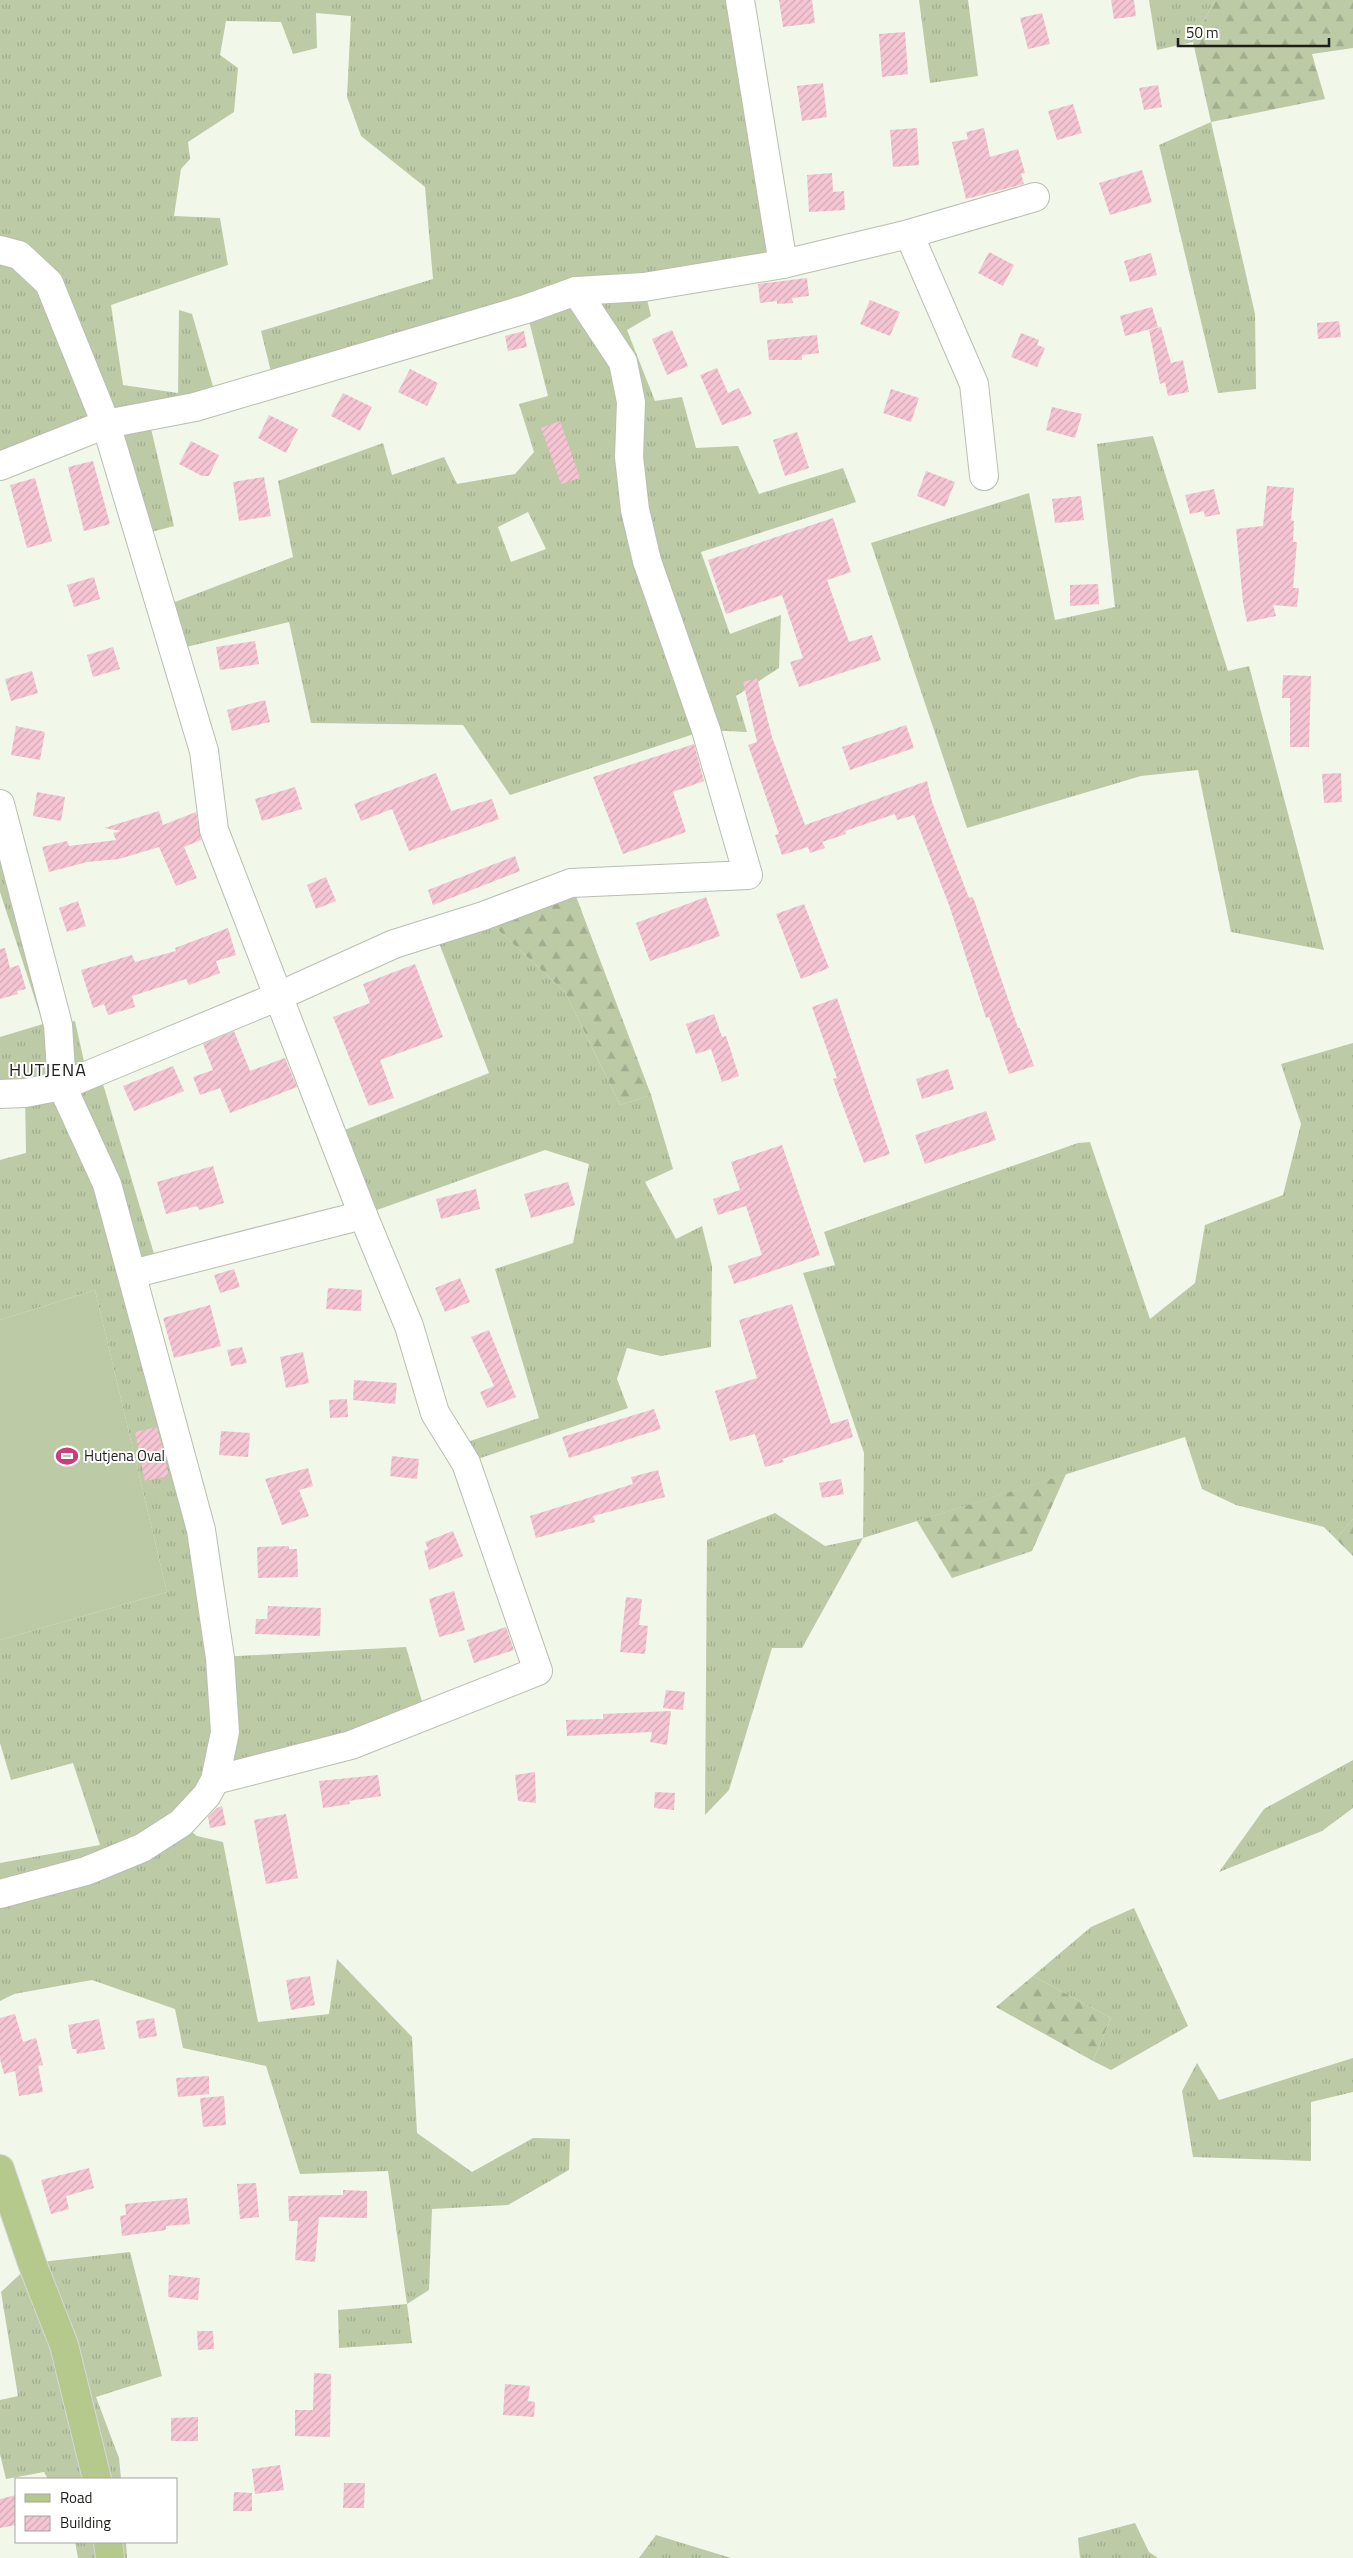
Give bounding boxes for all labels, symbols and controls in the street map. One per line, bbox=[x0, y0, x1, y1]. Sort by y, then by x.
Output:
scale bar bbox=[1178, 15, 1329, 47]
text: 50 m bbox=[1186, 21, 1219, 44]
district label: HUTJENA bbox=[9, 1056, 87, 1083]
sports icon: Hutjena Oval bbox=[54, 1443, 80, 1469]
place label: Hutjena Oval bbox=[84, 1444, 165, 1467]
legend bbox=[15, 2478, 178, 2543]
text: Road bbox=[60, 2486, 92, 2509]
text: Building bbox=[60, 2511, 111, 2534]

